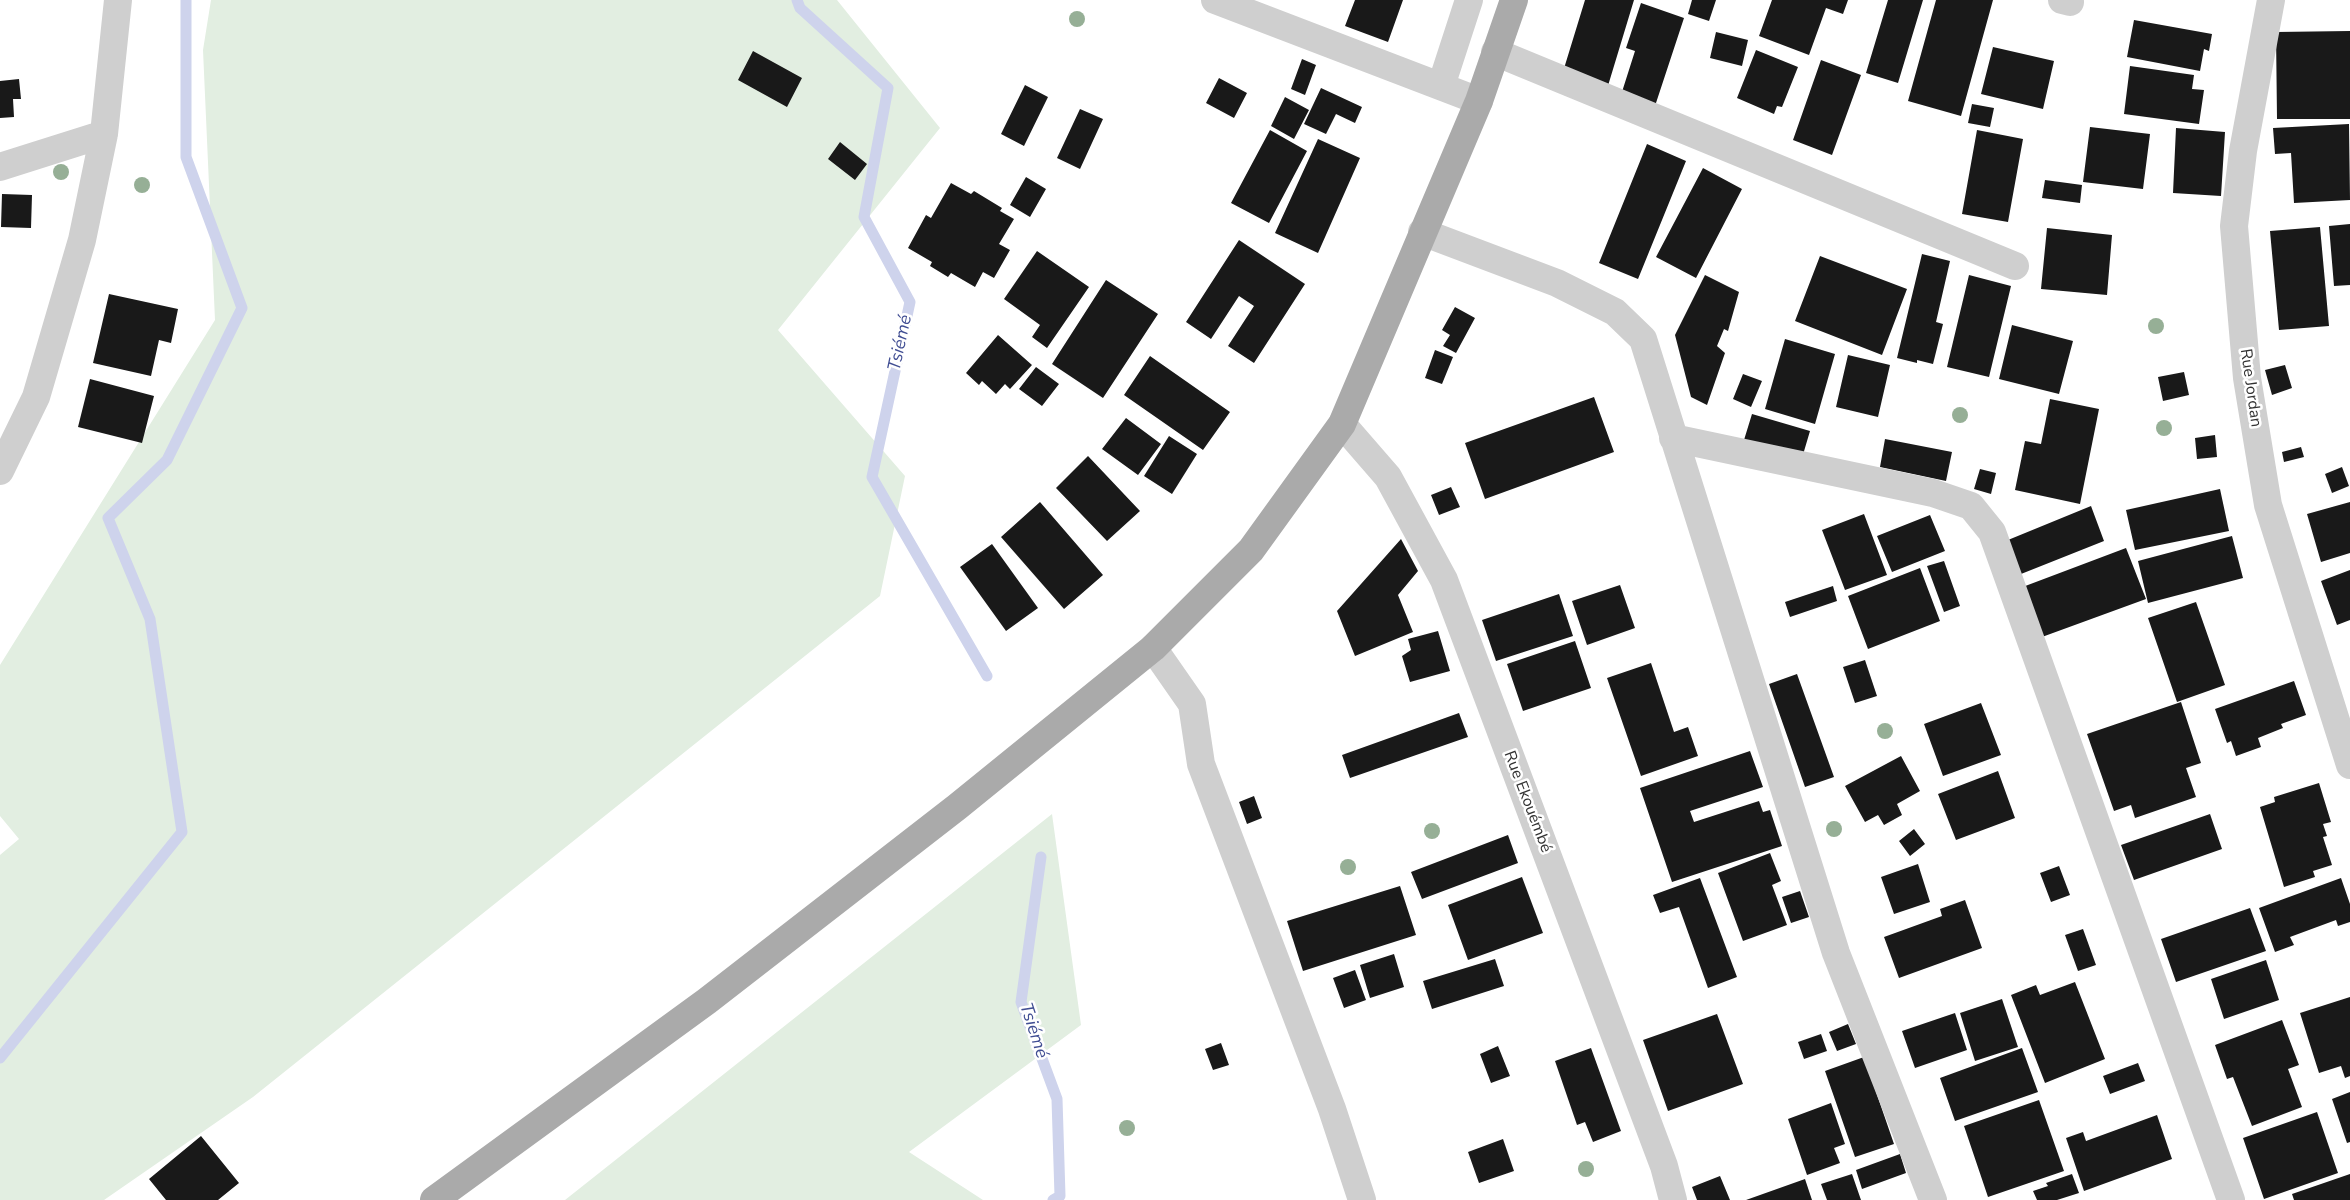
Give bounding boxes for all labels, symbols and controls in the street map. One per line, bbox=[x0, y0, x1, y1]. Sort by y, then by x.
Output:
water label: Tsiémé bbox=[885, 313, 917, 373]
street label: Rue Jordan bbox=[2235, 348, 2265, 428]
street label: Rue Ekouémbé bbox=[1499, 748, 1555, 856]
water label: Tsiémé bbox=[1014, 1001, 1052, 1061]

